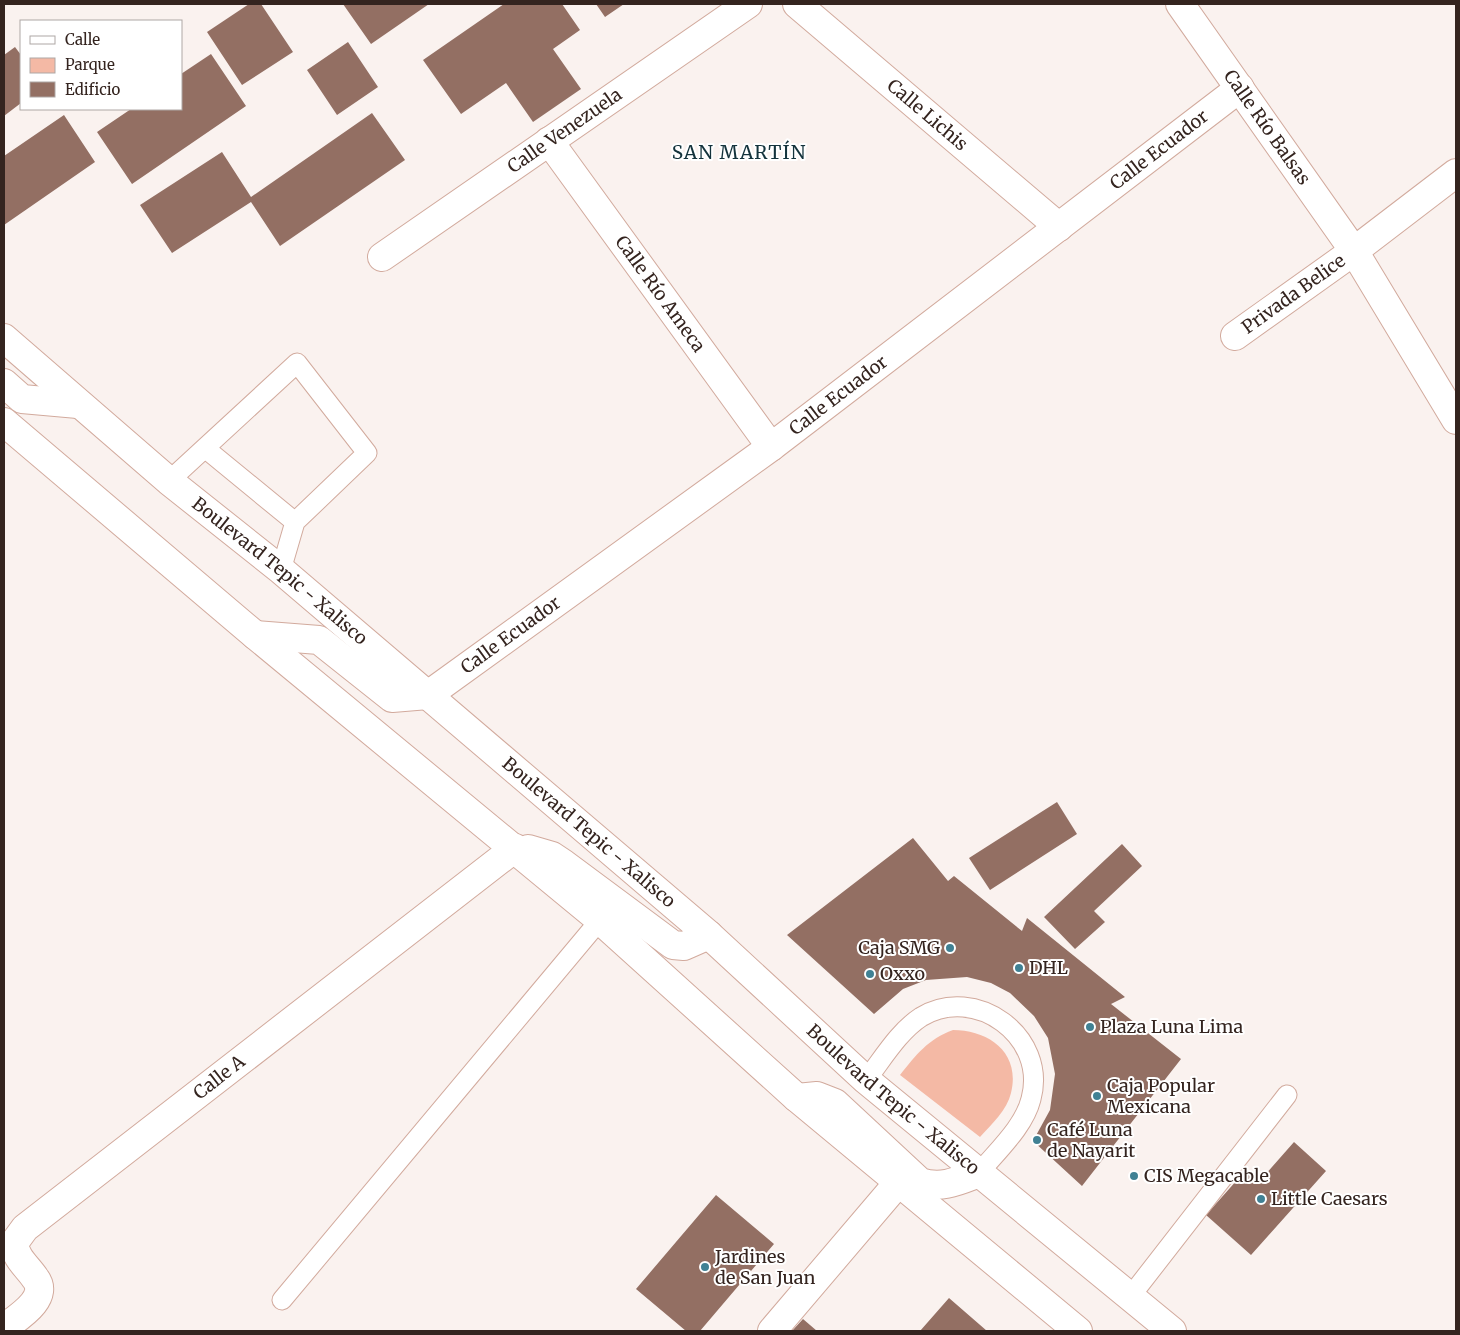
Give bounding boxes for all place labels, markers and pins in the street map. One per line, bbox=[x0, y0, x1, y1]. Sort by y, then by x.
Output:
place label: Caja SMG bbox=[858, 936, 940, 959]
marker: Caja SMG bbox=[944, 942, 956, 954]
place label: DHL bbox=[1029, 956, 1068, 979]
place label: Oxxo bbox=[880, 962, 925, 985]
marker: DHL bbox=[1013, 962, 1025, 974]
marker: Oxxo bbox=[864, 968, 876, 980]
place label: Plaza Luna Lima bbox=[1100, 1015, 1243, 1038]
marker: Plaza Luna Lima bbox=[1084, 1021, 1096, 1033]
place label: Caja Popular Mexicana bbox=[1107, 1074, 1215, 1118]
marker: Caja Popular Mexicana bbox=[1091, 1090, 1103, 1102]
place label: Café Luna de Nayarit bbox=[1047, 1118, 1135, 1162]
marker: Café Luna de Nayarit bbox=[1031, 1134, 1043, 1146]
place label: CIS Megacable bbox=[1144, 1164, 1269, 1187]
marker: CIS Megacable bbox=[1128, 1170, 1140, 1182]
place label: Little Caesars bbox=[1271, 1187, 1388, 1210]
marker: Little Caesars bbox=[1255, 1193, 1267, 1205]
place label: Jardines de San Juan bbox=[714, 1245, 815, 1289]
marker: Jardines de San Juan bbox=[699, 1261, 711, 1273]

